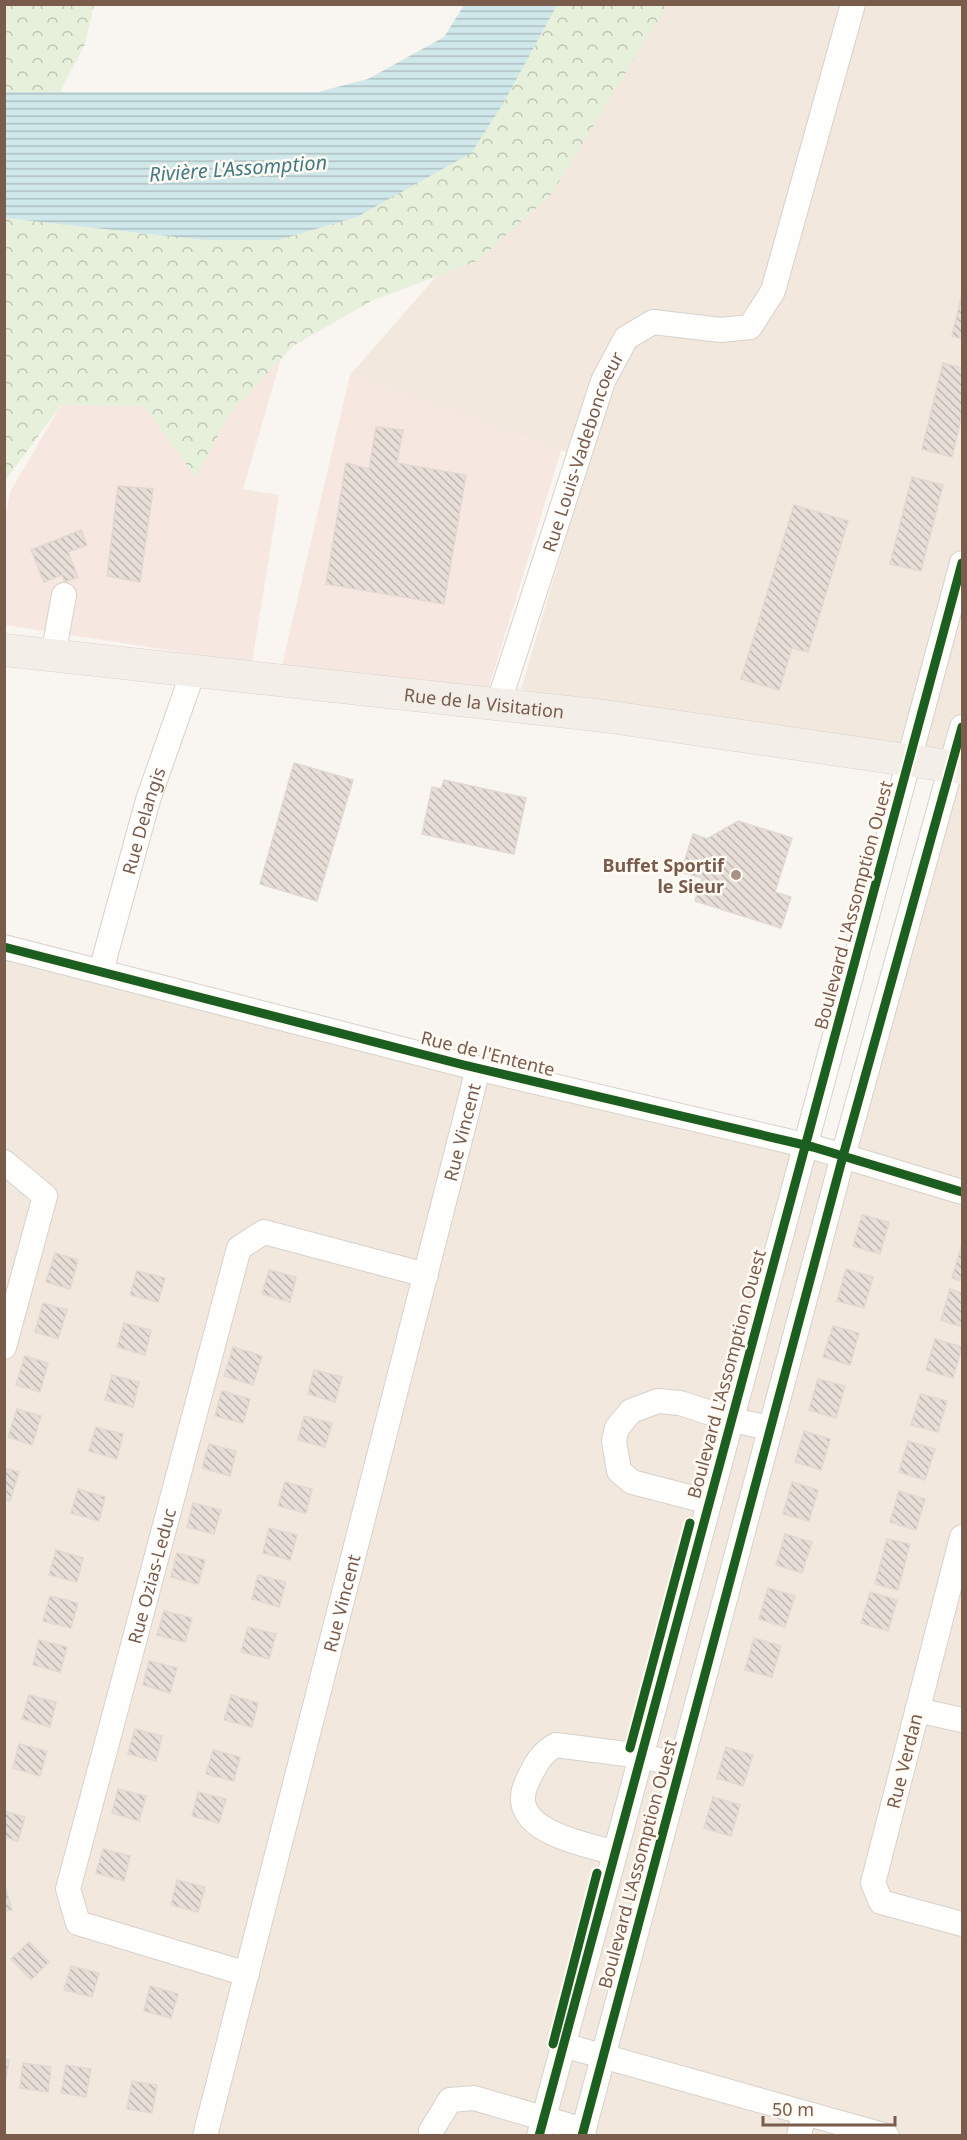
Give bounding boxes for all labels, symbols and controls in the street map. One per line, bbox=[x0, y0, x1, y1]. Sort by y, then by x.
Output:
water label: Rivière L'Assomption bbox=[148, 148, 328, 188]
street label: Rue Louis-Vadeboncoeur bbox=[536, 347, 629, 555]
street label: Rue de la Visitation bbox=[403, 682, 565, 724]
street label: Rue Delangis bbox=[116, 764, 171, 877]
street label: Boulevard L'Assomption Ouest bbox=[808, 777, 898, 1032]
place label: Buffet Sportif le Sieur bbox=[602, 853, 725, 898]
marker: Buffet Sportif le Sieur bbox=[729, 868, 743, 882]
street label: Rue de l'Entente bbox=[418, 1025, 558, 1081]
street label: Rue Vincent bbox=[438, 1080, 486, 1184]
street label: Boulevard L'Assomption Ouest bbox=[681, 1246, 771, 1501]
street label: Rue Ozias-Leduc bbox=[122, 1505, 181, 1646]
street label: Rue Vincent bbox=[317, 1551, 365, 1655]
street label: Rue Verdan bbox=[881, 1711, 927, 1811]
street label: Boulevard L'Assomption Ouest bbox=[592, 1736, 682, 1991]
scale bar bbox=[763, 2089, 895, 2127]
text: 50 m bbox=[772, 2097, 814, 2121]

